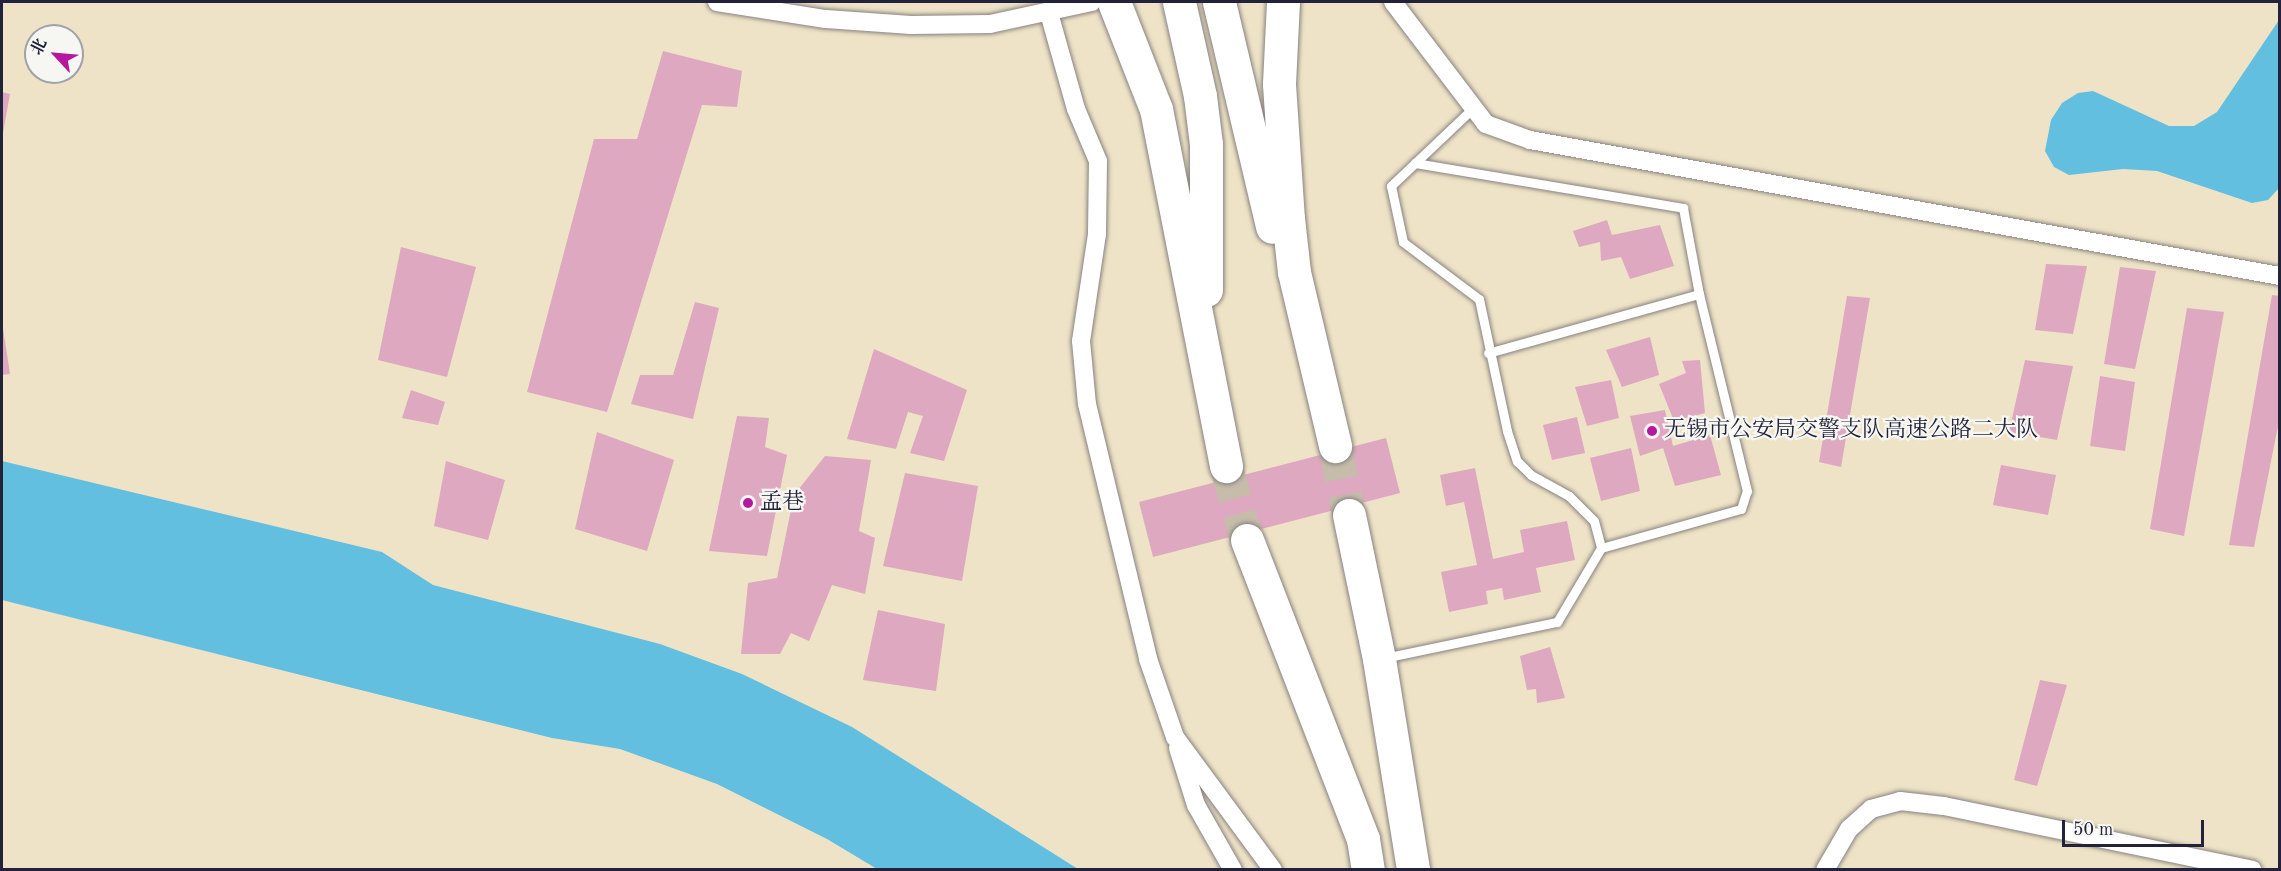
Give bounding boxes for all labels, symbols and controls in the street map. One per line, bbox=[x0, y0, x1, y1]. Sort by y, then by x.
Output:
north arrow bbox=[24, 24, 84, 84]
text: 北 bbox=[29, 36, 50, 58]
place label: 无锡市公安局交警支队高速公路二大队 bbox=[1664, 418, 2038, 444]
marker: 无锡市公安局交警支队高速公路二大队 bbox=[1645, 424, 1659, 438]
place label: 孟巷 bbox=[760, 490, 804, 516]
marker: 孟巷 bbox=[741, 496, 755, 510]
scale bar bbox=[2065, 808, 2208, 846]
text: 50 m bbox=[2073, 821, 2113, 839]

